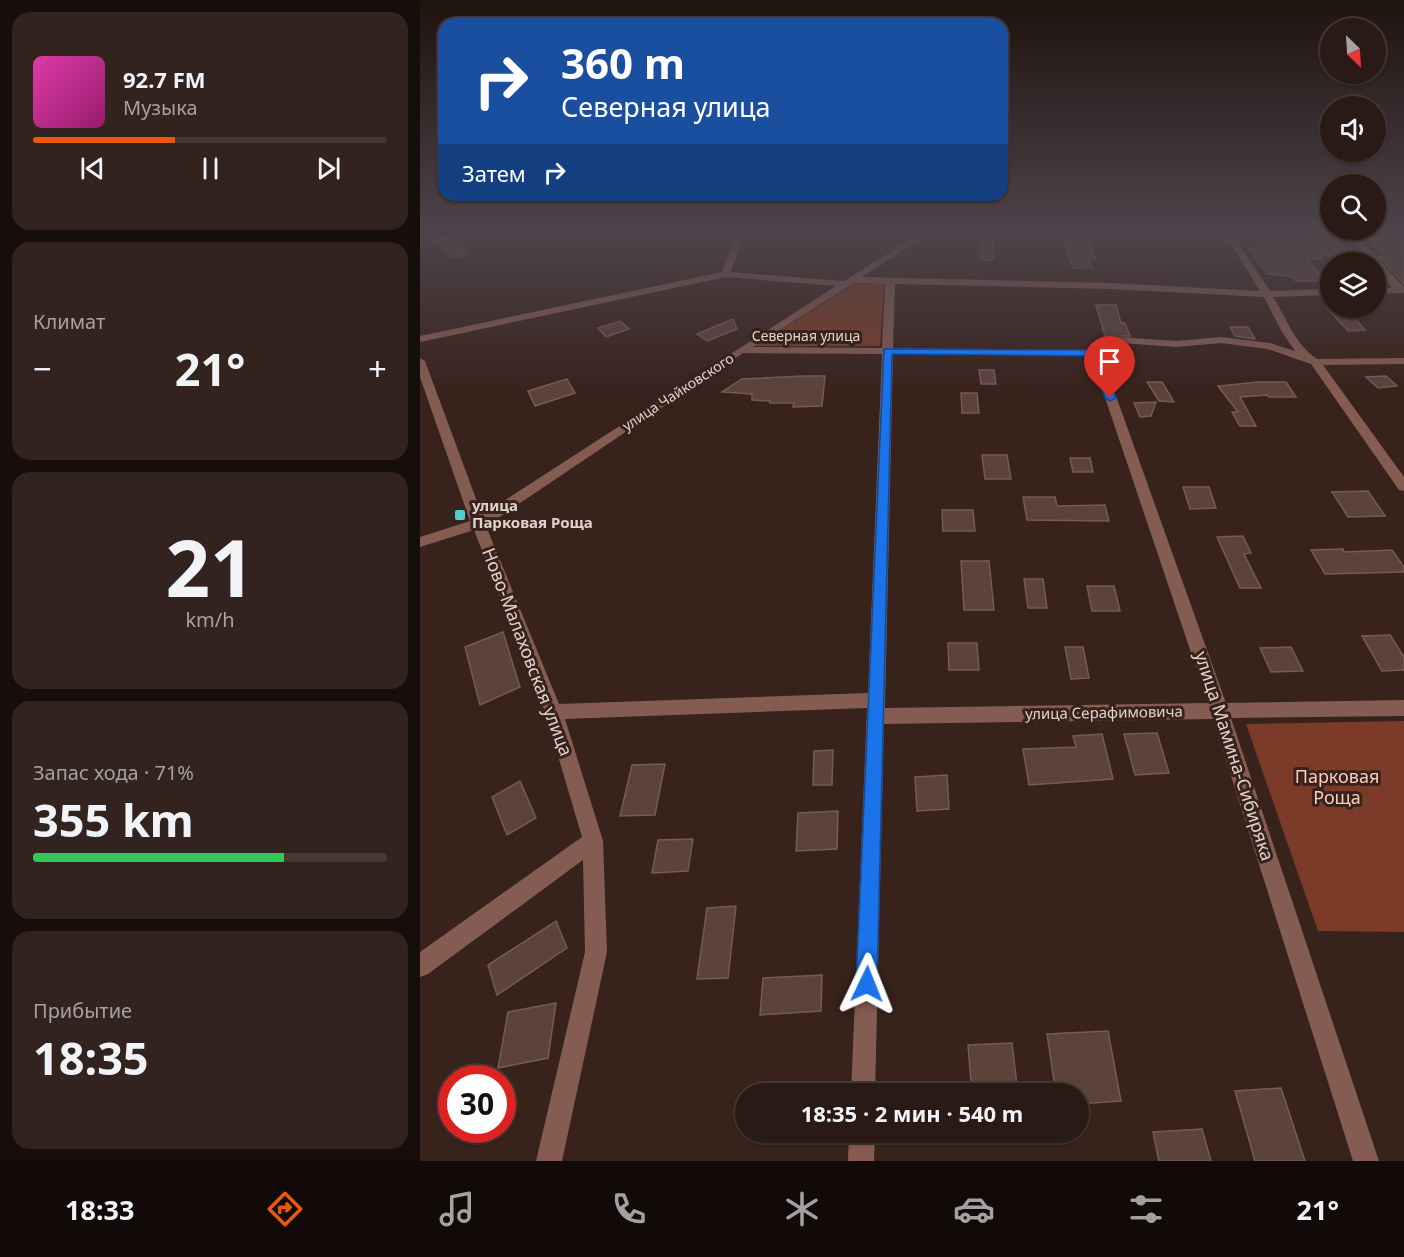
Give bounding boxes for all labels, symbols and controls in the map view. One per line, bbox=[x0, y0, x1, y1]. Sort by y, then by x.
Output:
north arrow bbox=[1320, 18, 1386, 84]
map controls bbox=[1320, 18, 1386, 318]
text: 360 m bbox=[561, 34, 685, 91]
icon: right bbox=[462, 42, 540, 120]
text: 92.7 FM bbox=[123, 64, 205, 94]
text: Северная улица bbox=[561, 88, 770, 125]
text: Музыка bbox=[123, 94, 198, 121]
button: sound bbox=[1320, 96, 1386, 162]
icon: previous bbox=[76, 152, 109, 185]
icon: pause bbox=[194, 152, 227, 185]
icon: next bbox=[312, 152, 345, 185]
icon: right bbox=[538, 156, 571, 189]
text: Затем bbox=[462, 158, 526, 188]
button: search bbox=[1320, 174, 1386, 240]
button: layers bbox=[1320, 252, 1386, 318]
text: Климат bbox=[33, 308, 105, 335]
street label: Северная улица bbox=[752, 326, 860, 345]
pin bbox=[1084, 336, 1135, 398]
text: 21° bbox=[175, 338, 245, 399]
icon: arrive bbox=[1093, 345, 1126, 378]
text: − bbox=[33, 346, 52, 391]
text: + bbox=[368, 346, 387, 391]
street label: улица Чайковского bbox=[618, 348, 737, 435]
place label: улица Парковая Роща bbox=[471, 495, 593, 532]
marker: улица Парковая Роща bbox=[453, 508, 467, 522]
text: 21 bbox=[165, 514, 255, 620]
street label: Ново-Малаховская улица bbox=[477, 544, 579, 759]
text: km/h bbox=[185, 606, 235, 633]
street label: улица Мамина-Сибиряка bbox=[1190, 648, 1280, 863]
street label: улица Серафимовича bbox=[1025, 701, 1183, 723]
text: Запас хода · 71% bbox=[33, 759, 194, 786]
park label: Парковая Роща bbox=[1295, 764, 1379, 809]
text: 355 km bbox=[33, 789, 194, 850]
position arrow bbox=[835, 952, 899, 1016]
text: Прибытие bbox=[33, 997, 132, 1024]
text: 18:35 bbox=[33, 1027, 149, 1088]
speed limit sign: 30 bbox=[438, 1065, 516, 1143]
text: 18:35 · 2 мин · 540 m bbox=[801, 1098, 1023, 1128]
icon: directions bbox=[264, 1188, 306, 1230]
icon: music bbox=[436, 1188, 478, 1230]
icon: phone bbox=[608, 1188, 650, 1230]
icon: climate bbox=[781, 1188, 823, 1230]
icon: car bbox=[953, 1188, 995, 1230]
icon: filters bbox=[1125, 1188, 1167, 1230]
text: 18:33 bbox=[65, 1191, 134, 1228]
text: 21° bbox=[1297, 1191, 1339, 1228]

